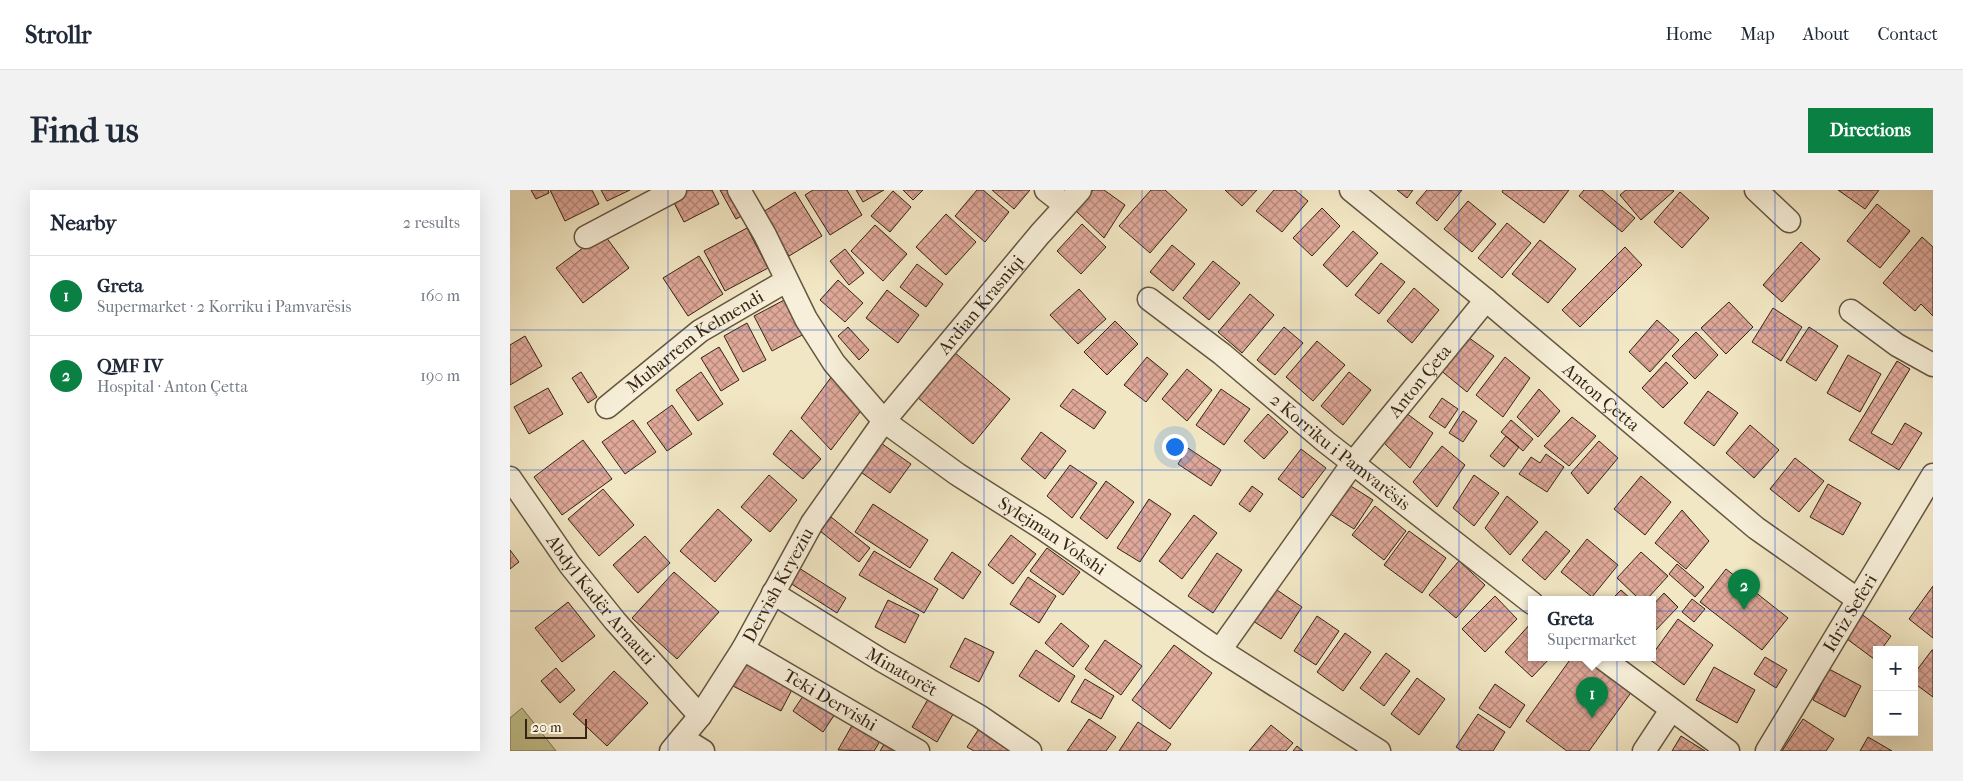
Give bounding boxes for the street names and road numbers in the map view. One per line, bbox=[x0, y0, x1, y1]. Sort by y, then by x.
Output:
street label: Ardian Krasniqi bbox=[933, 251, 1029, 360]
street label: Muharrem Kelmendi bbox=[622, 286, 768, 398]
street label: Anton Çeta bbox=[1384, 340, 1456, 423]
street label: Anton Çetta bbox=[1557, 359, 1644, 436]
street label: 2 Korriku i Pamvarësis bbox=[1266, 389, 1415, 515]
street label: Sylejman Vokshi bbox=[994, 493, 1111, 580]
street label: Dervish Kryeziu bbox=[739, 524, 818, 646]
street label: Abdyl Kadër Arnauti bbox=[541, 530, 660, 670]
street label: Idriz Seferi bbox=[1819, 570, 1882, 656]
street label: Minatorët bbox=[862, 643, 941, 701]
street label: Teki Dervishi bbox=[780, 665, 881, 736]

